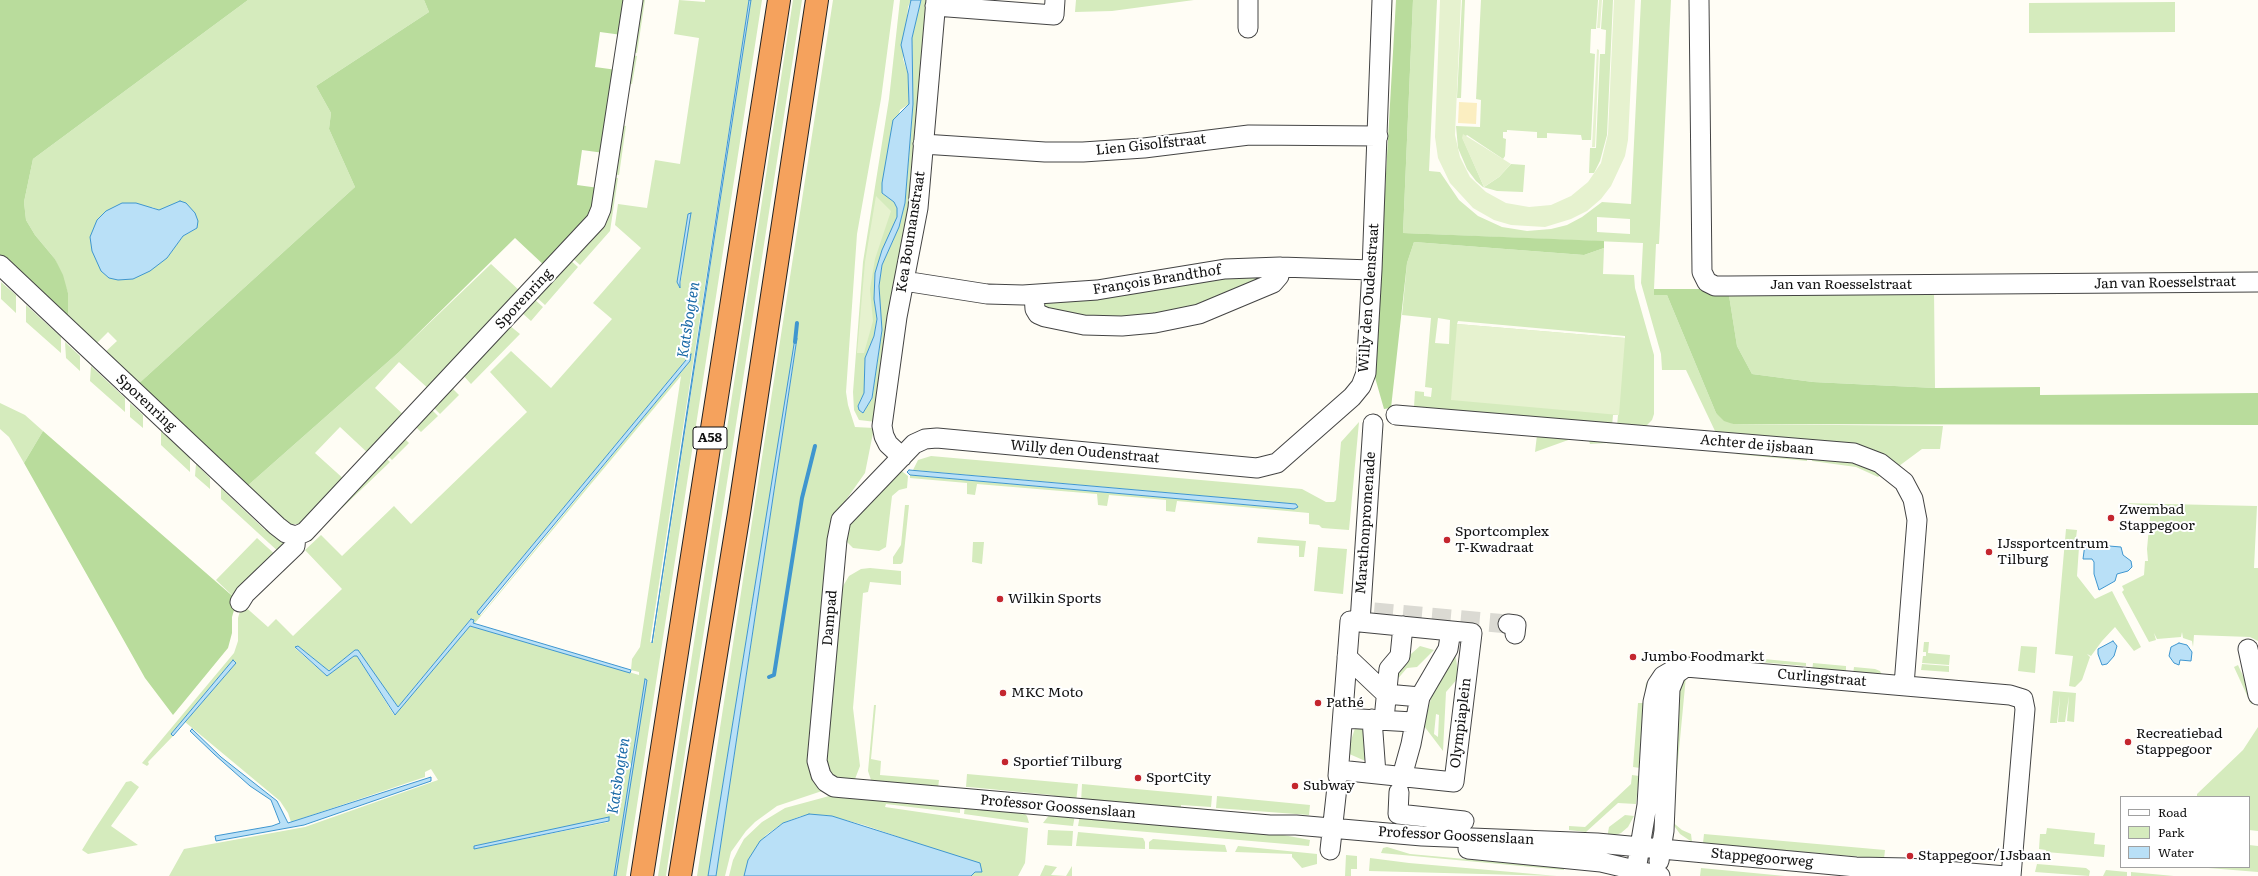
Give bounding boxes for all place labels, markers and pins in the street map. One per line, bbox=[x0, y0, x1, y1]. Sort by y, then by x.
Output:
place label: Zwembad Stappegoor bbox=[2119, 502, 2195, 534]
marker: Zwembad Stappegoor bbox=[2106, 513, 2116, 523]
place label: Sportcomplex T-Kwadraat bbox=[1455, 524, 1549, 556]
marker: Sportcomplex T-Kwadraat bbox=[1442, 535, 1452, 545]
place label: IJssportcentrum Tilburg bbox=[1997, 536, 2109, 568]
marker: IJssportcentrum Tilburg bbox=[1984, 547, 1994, 557]
place label: Wilkin Sports bbox=[1008, 591, 1101, 607]
marker: Wilkin Sports bbox=[995, 594, 1005, 604]
place label: Jumbo Foodmarkt bbox=[1641, 649, 1764, 665]
marker: Jumbo Foodmarkt bbox=[1628, 652, 1638, 662]
place label: MKC Moto bbox=[1011, 685, 1083, 701]
marker: MKC Moto bbox=[998, 688, 1008, 698]
place label: Pathé bbox=[1326, 695, 1364, 711]
marker: Pathé bbox=[1313, 698, 1323, 708]
place label: Recreatiebad Stappegoor bbox=[2136, 726, 2223, 758]
marker: Recreatiebad Stappegoor bbox=[2123, 737, 2133, 747]
place label: Sportief Tilburg bbox=[1013, 754, 1122, 770]
marker: Sportief Tilburg bbox=[1000, 757, 1010, 767]
place label: SportCity bbox=[1146, 770, 1211, 786]
marker: SportCity bbox=[1133, 773, 1143, 783]
place label: Subway bbox=[1303, 778, 1355, 794]
marker: Subway bbox=[1290, 781, 1300, 791]
place label: Stappegoor/IJsbaan bbox=[1918, 848, 2051, 864]
marker: Stappegoor/IJsbaan bbox=[1905, 851, 1915, 861]

